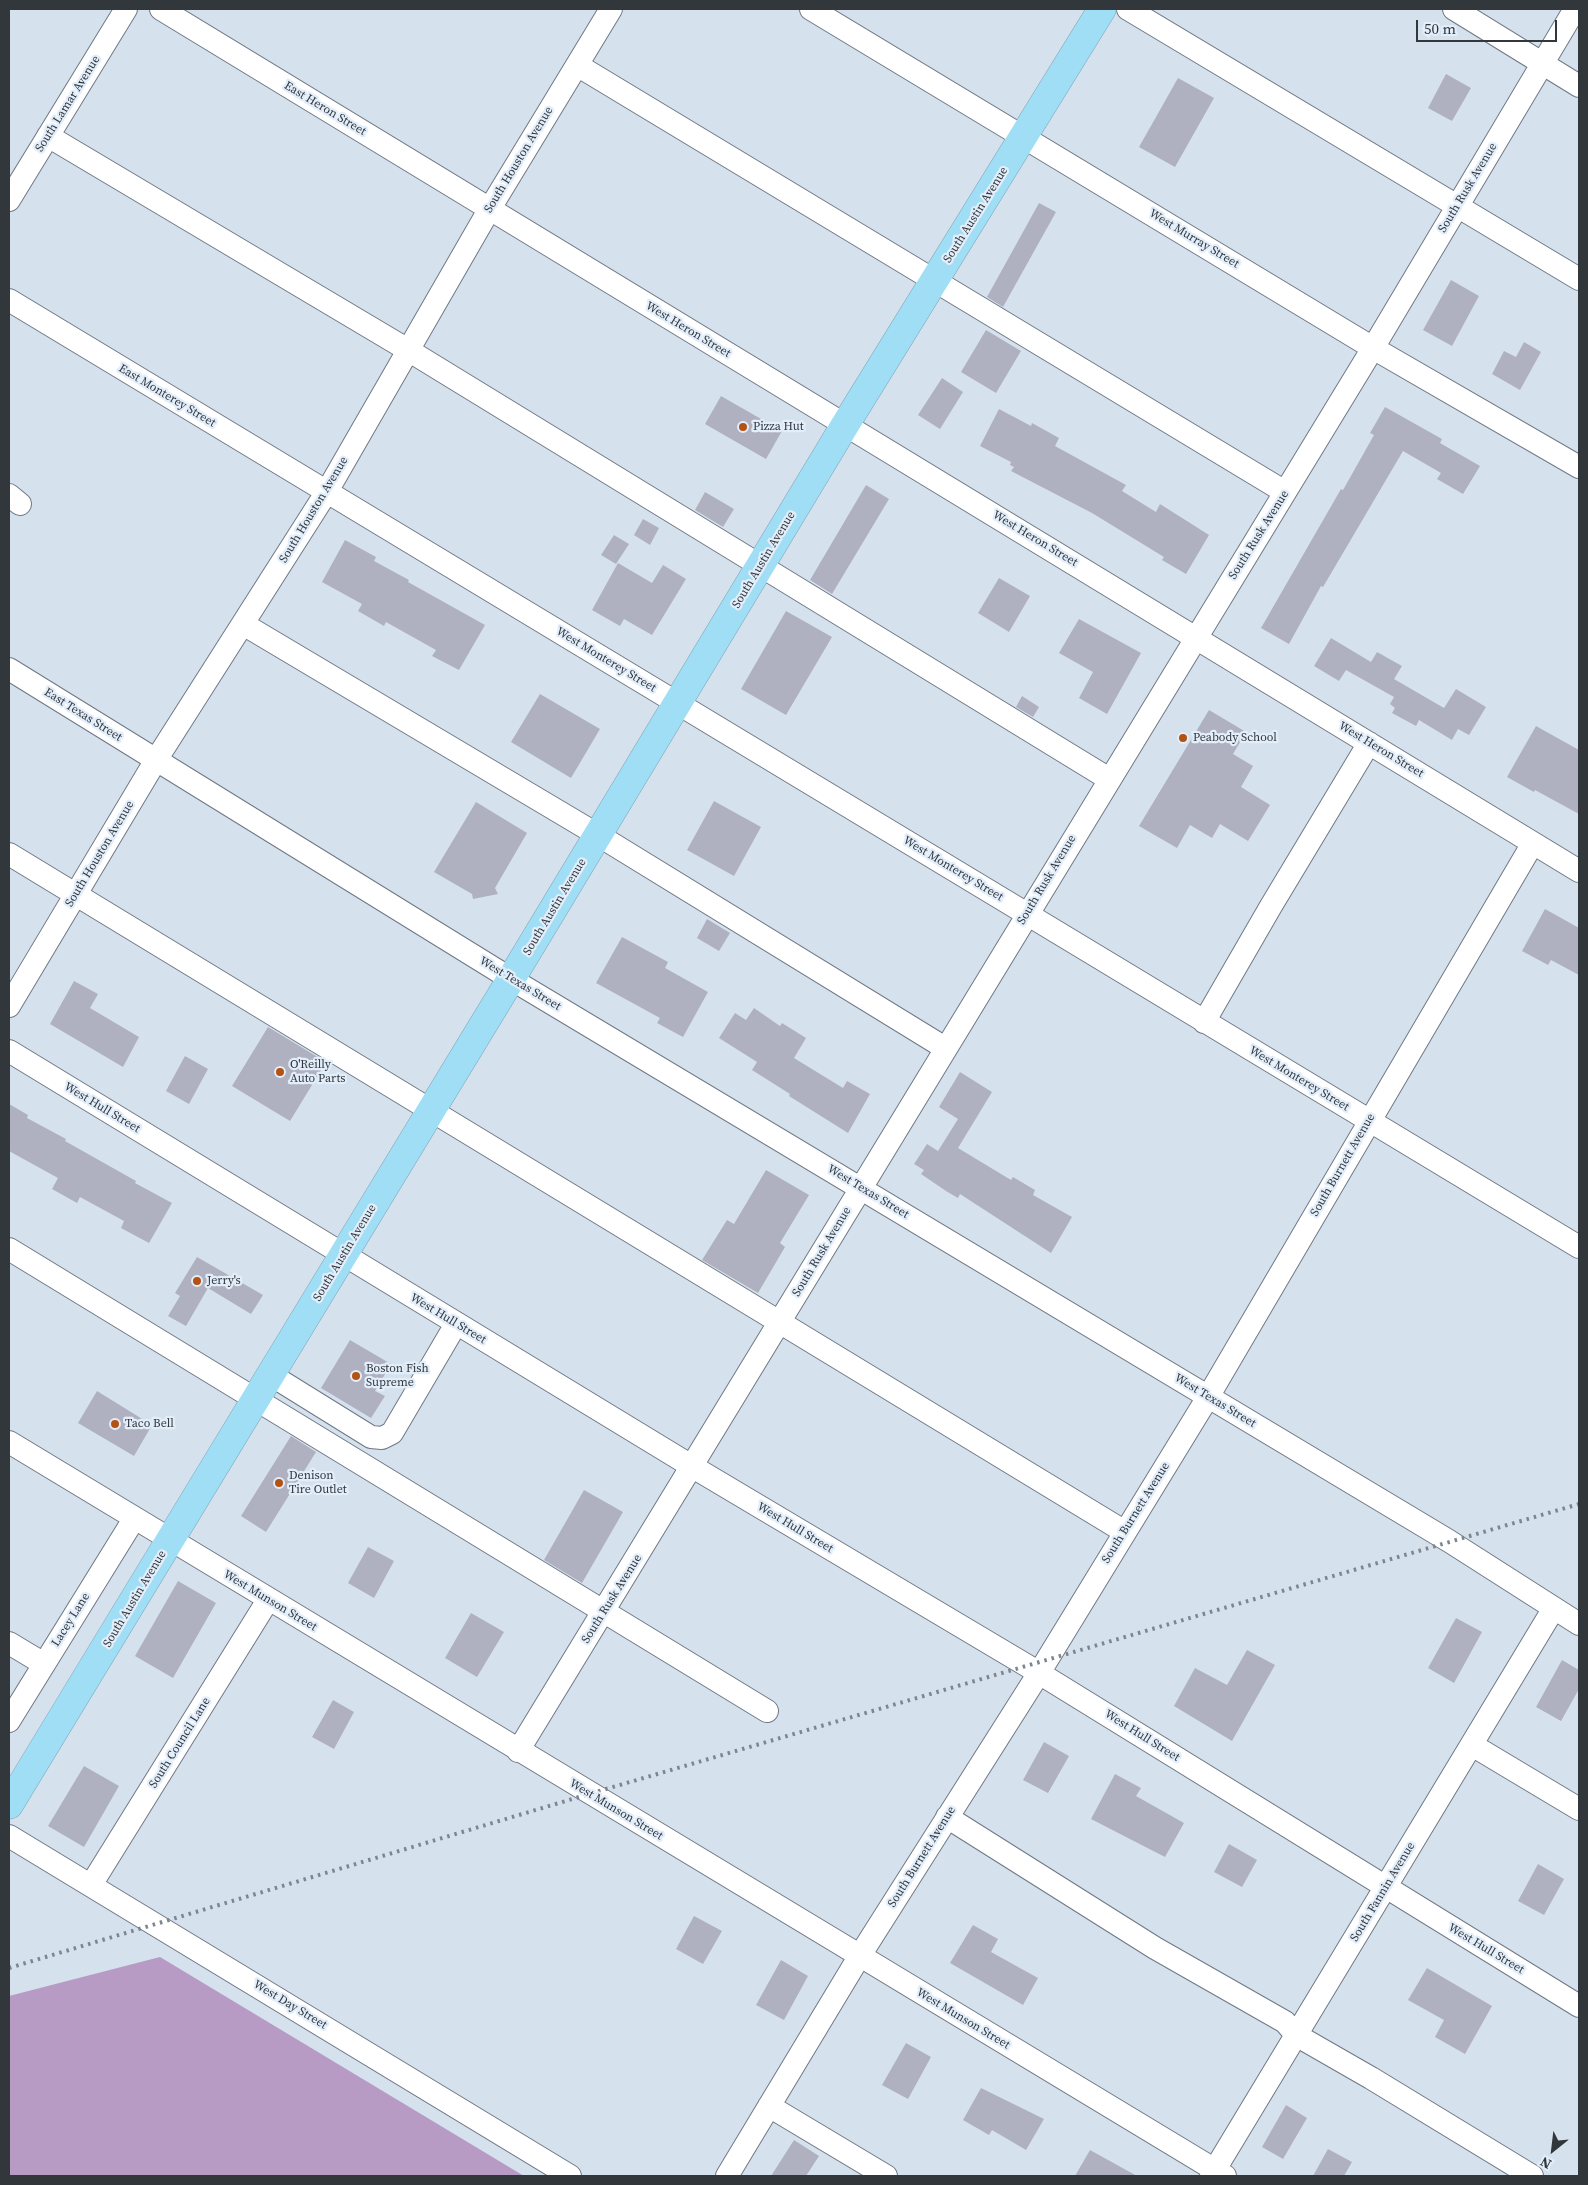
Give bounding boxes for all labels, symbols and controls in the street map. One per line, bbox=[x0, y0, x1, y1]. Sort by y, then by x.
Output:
scale bar bbox=[1418, 10, 1559, 42]
text: 50 m bbox=[1424, 18, 1456, 39]
street label: South Lamar Avenue bbox=[33, 53, 103, 155]
street label: East Heron Street bbox=[281, 79, 369, 139]
street label: South Houston Avenue bbox=[482, 104, 556, 216]
street label: South Rusk Avenue bbox=[1436, 141, 1500, 235]
street label: South Austin Avenue bbox=[941, 164, 1011, 266]
street label: West Murray Street bbox=[1146, 206, 1242, 272]
street label: West Heron Street bbox=[643, 299, 733, 361]
street label: East Monterey Street bbox=[116, 361, 218, 431]
place label: Pizza Hut bbox=[753, 420, 804, 434]
marker: Pizza Hut bbox=[737, 421, 749, 433]
street label: South Houston Avenue bbox=[277, 454, 351, 566]
street label: South Rusk Avenue bbox=[1226, 488, 1292, 582]
street label: West Heron Street bbox=[990, 508, 1080, 570]
street label: South Austin Avenue bbox=[729, 509, 799, 611]
street label: West Monterey Street bbox=[553, 624, 659, 696]
street label: East Texas Street bbox=[41, 685, 125, 745]
street label: West Heron Street bbox=[1336, 719, 1426, 781]
place label: Peabody School bbox=[1193, 731, 1277, 745]
marker: Peabody School bbox=[1177, 732, 1189, 744]
street label: South Houston Avenue bbox=[63, 798, 137, 910]
street label: West Monterey Street bbox=[900, 833, 1006, 905]
street label: South Rusk Avenue bbox=[1015, 833, 1079, 927]
street label: South Austin Avenue bbox=[520, 856, 590, 958]
street label: West Texas Street bbox=[477, 954, 563, 1014]
street label: West Monterey Street bbox=[1246, 1043, 1352, 1115]
place label: O'Reilly Auto Parts bbox=[290, 1058, 346, 1086]
marker: O'Reilly Auto Parts bbox=[274, 1066, 286, 1078]
street label: West Hull Street bbox=[61, 1080, 143, 1136]
street label: South Burnett Avenue bbox=[1308, 1111, 1378, 1219]
street label: West Texas Street bbox=[825, 1162, 911, 1222]
street label: South Austin Avenue bbox=[310, 1202, 380, 1304]
street label: South Rusk Avenue bbox=[790, 1205, 854, 1299]
place label: Jerry's bbox=[207, 1274, 241, 1288]
marker: Jerry's bbox=[191, 1275, 203, 1287]
street label: West Hull Street bbox=[407, 1291, 489, 1347]
place label: Boston Fish Supreme bbox=[366, 1362, 429, 1390]
marker: Boston Fish Supreme bbox=[350, 1370, 362, 1382]
street label: West Texas Street bbox=[1172, 1371, 1258, 1431]
place label: Taco Bell bbox=[125, 1417, 174, 1431]
marker: Taco Bell bbox=[109, 1418, 121, 1430]
street label: South Burnett Avenue bbox=[1099, 1460, 1173, 1566]
place label: Denison Tire Outlet bbox=[289, 1469, 347, 1497]
marker: Denison Tire Outlet bbox=[273, 1477, 285, 1489]
street label: West Hull Street bbox=[754, 1500, 836, 1556]
street label: South Austin Avenue bbox=[100, 1548, 170, 1650]
street label: South Rusk Avenue bbox=[579, 1552, 645, 1646]
street label: West Munson Street bbox=[221, 1567, 319, 1635]
street label: Lacey Lane bbox=[49, 1590, 93, 1650]
street label: South Council Lane bbox=[146, 1695, 214, 1791]
street label: West Hull Street bbox=[1102, 1707, 1182, 1765]
street label: West Munson Street bbox=[567, 1776, 665, 1844]
street label: South Burnett Avenue bbox=[885, 1804, 959, 1910]
street label: South Fannin Avenue bbox=[1348, 1840, 1418, 1944]
street label: West Hull Street bbox=[1445, 1921, 1527, 1977]
street label: West Day Street bbox=[251, 1977, 329, 2033]
street label: West Munson Street bbox=[914, 1985, 1012, 2053]
north arrow bbox=[1528, 2125, 1578, 2175]
text: N bbox=[1536, 2152, 1555, 2174]

